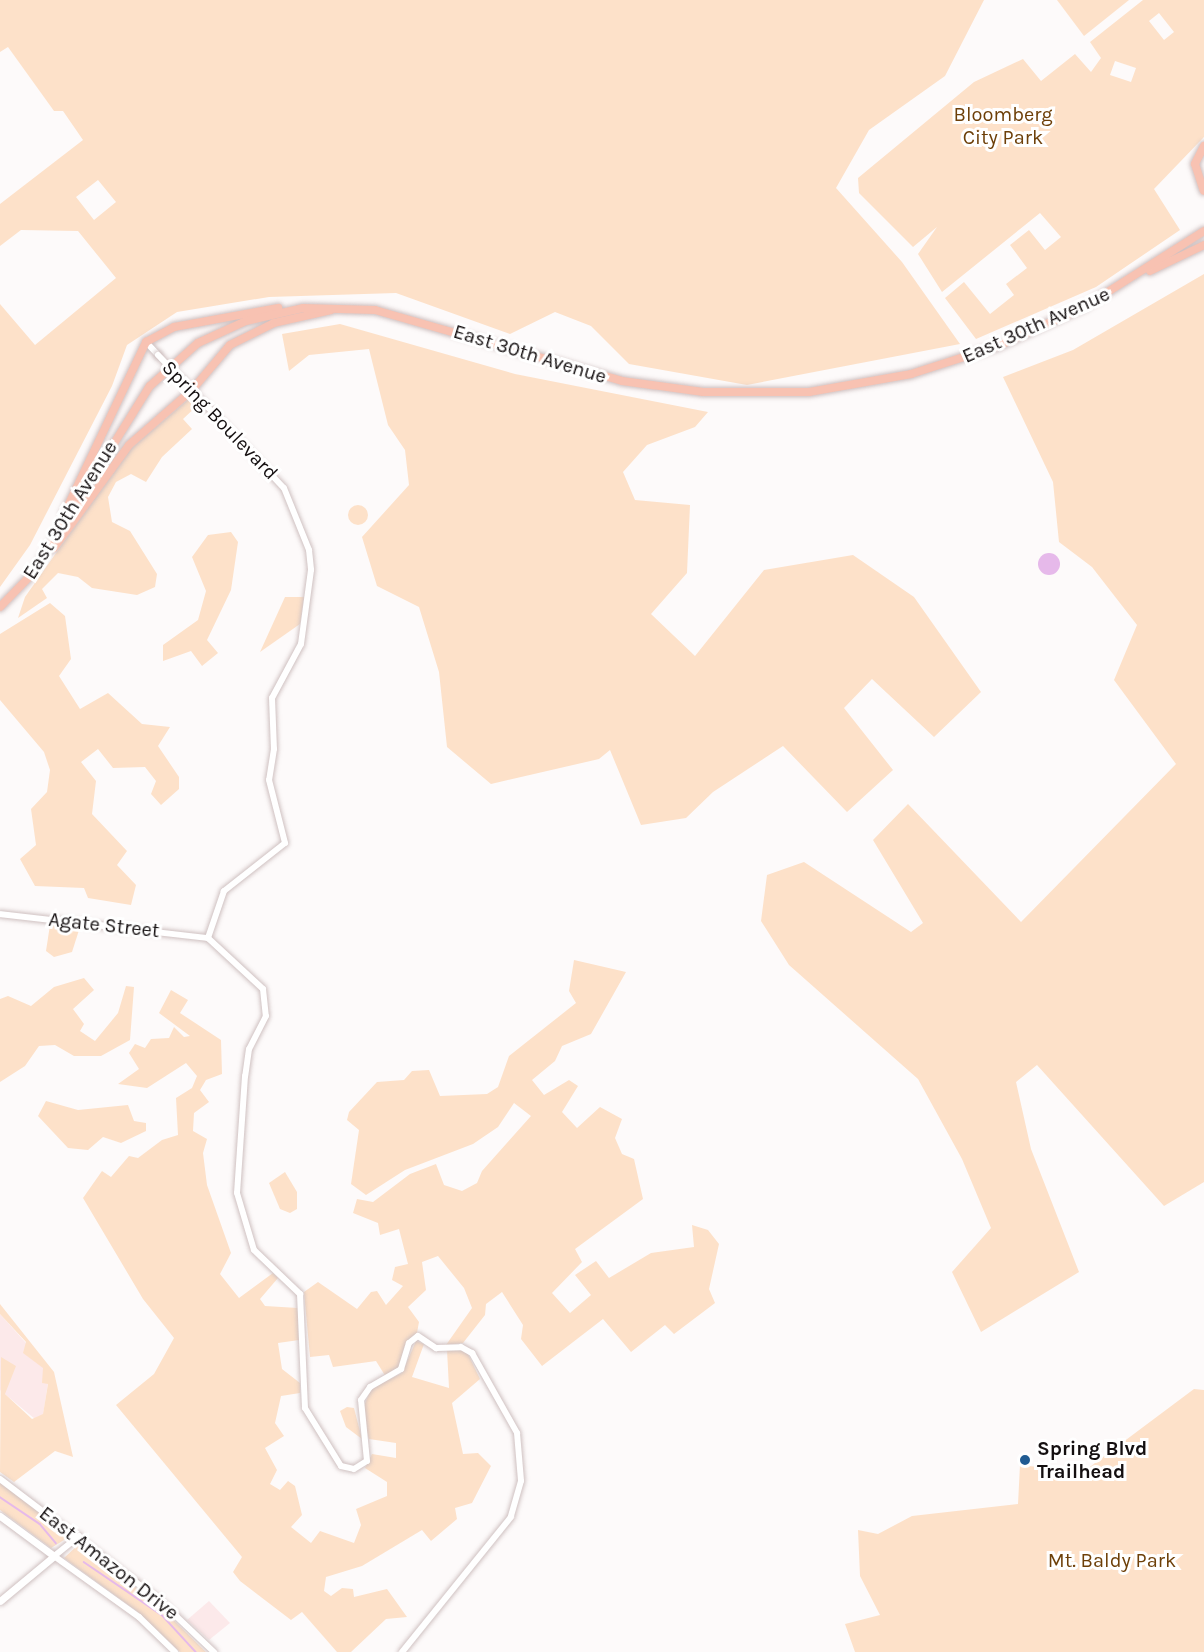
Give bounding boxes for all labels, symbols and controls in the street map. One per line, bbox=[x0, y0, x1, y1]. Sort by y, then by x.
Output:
park label: Bloomberg City Park bbox=[954, 103, 1052, 150]
street label: East 30th Avenue bbox=[959, 282, 1113, 368]
street label: East 30th Avenue bbox=[451, 319, 609, 389]
street label: Spring Boulevard bbox=[157, 355, 283, 485]
street label: East 30th Avenue bbox=[18, 436, 122, 584]
street label: Agate Street bbox=[47, 907, 161, 943]
place label: Spring Blvd Trailhead bbox=[1037, 1436, 1147, 1483]
marker: Spring Blvd Trailhead bbox=[1018, 1453, 1032, 1467]
street label: East Amazon Drive bbox=[35, 1501, 183, 1625]
park label: Mt. Baldy Park bbox=[1048, 1548, 1176, 1572]

